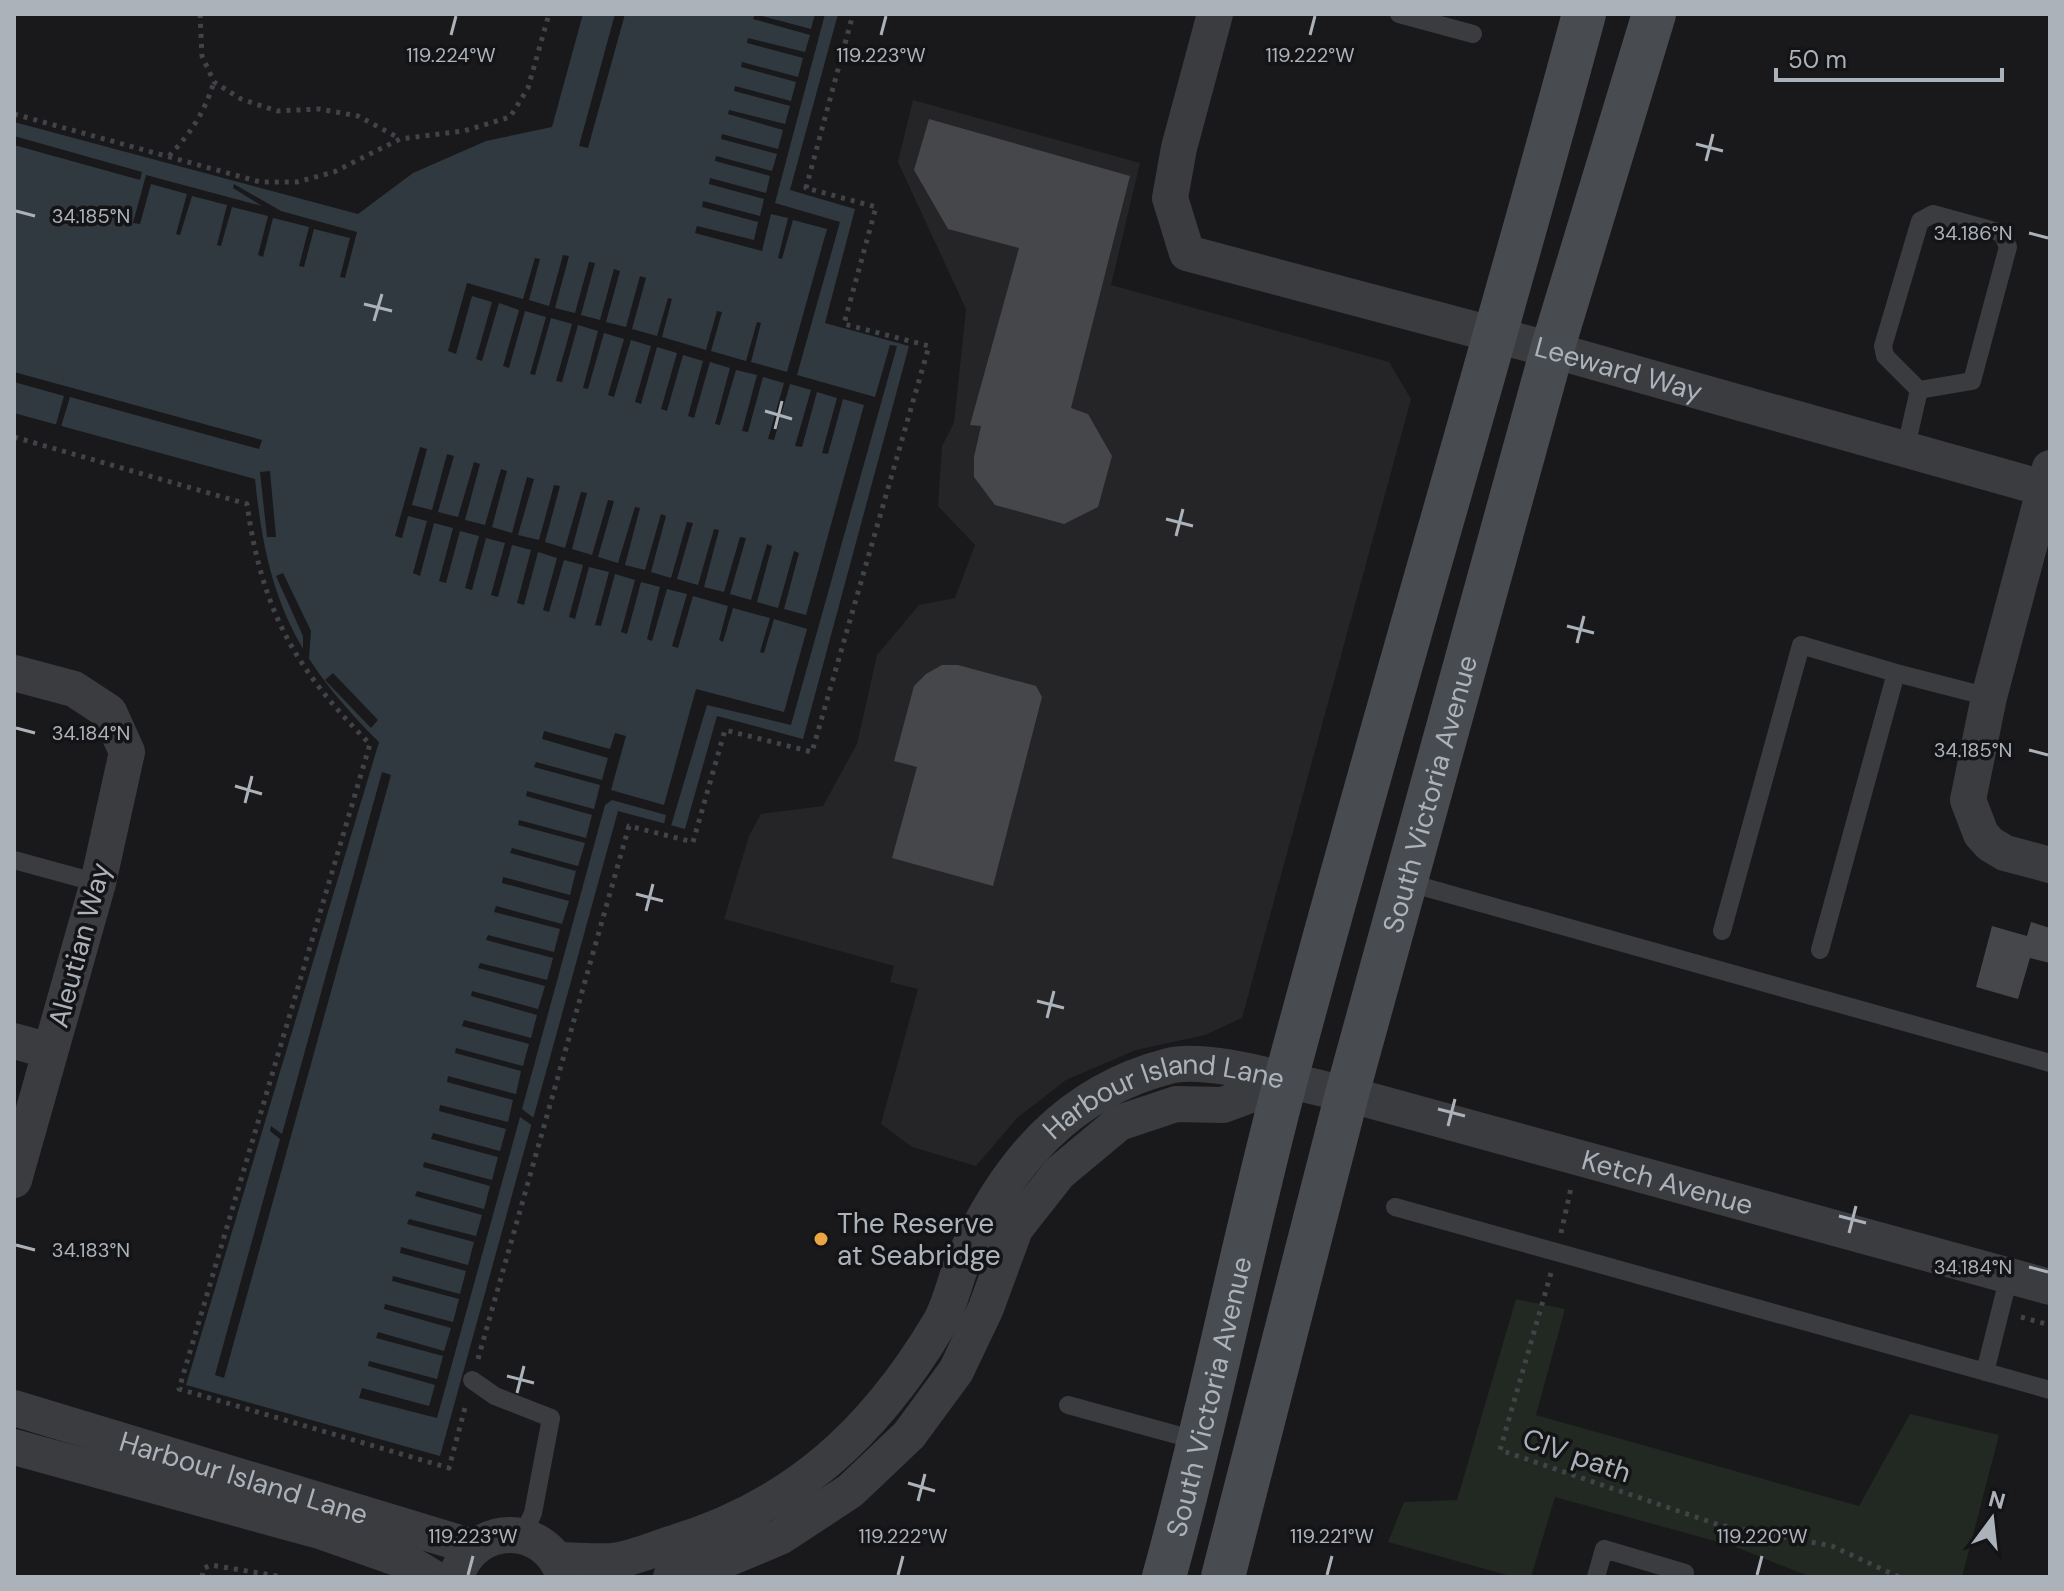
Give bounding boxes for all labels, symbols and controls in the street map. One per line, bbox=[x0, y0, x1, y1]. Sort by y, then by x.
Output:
scale bar bbox=[1776, 32, 2002, 82]
text: 119.224°W bbox=[406, 42, 496, 68]
text: 119.223°W bbox=[836, 42, 926, 68]
text: 119.222°W bbox=[1265, 42, 1355, 68]
text: 50 m bbox=[1788, 44, 1847, 75]
text: 34.185°N bbox=[52, 203, 130, 229]
text: 34.186°N bbox=[1933, 220, 2013, 246]
street label: Leeward Way bbox=[1531, 328, 1707, 410]
street label: South Victoria Avenue bbox=[1374, 651, 1486, 937]
text: 34.184°N bbox=[52, 720, 130, 746]
text: 34.185°N bbox=[1934, 737, 2012, 763]
street label: Aleutian Way bbox=[40, 859, 119, 1032]
street label: Harbour Island Lane bbox=[1035, 1046, 1288, 1148]
street label: Ketch Avenue bbox=[1578, 1141, 1757, 1224]
place label: The Reserve at Seabridge bbox=[837, 1205, 1001, 1274]
marker: The Reserve at Seabridge bbox=[812, 1230, 830, 1248]
text: 34.183°N bbox=[52, 1237, 130, 1263]
street label: South Victoria Avenue bbox=[1158, 1253, 1261, 1541]
text: 34.184°N bbox=[1934, 1254, 2012, 1280]
street label: CIV path bbox=[1518, 1420, 1636, 1491]
street label: Harbour Island Lane bbox=[115, 1423, 372, 1533]
north arrow bbox=[1952, 1479, 2032, 1559]
text: N bbox=[1986, 1484, 2009, 1516]
text: 119.223°W bbox=[428, 1523, 518, 1549]
text: 119.222°W bbox=[858, 1523, 948, 1549]
text: 119.221°W bbox=[1290, 1523, 1374, 1549]
text: 119.220°W bbox=[1716, 1523, 1808, 1549]

